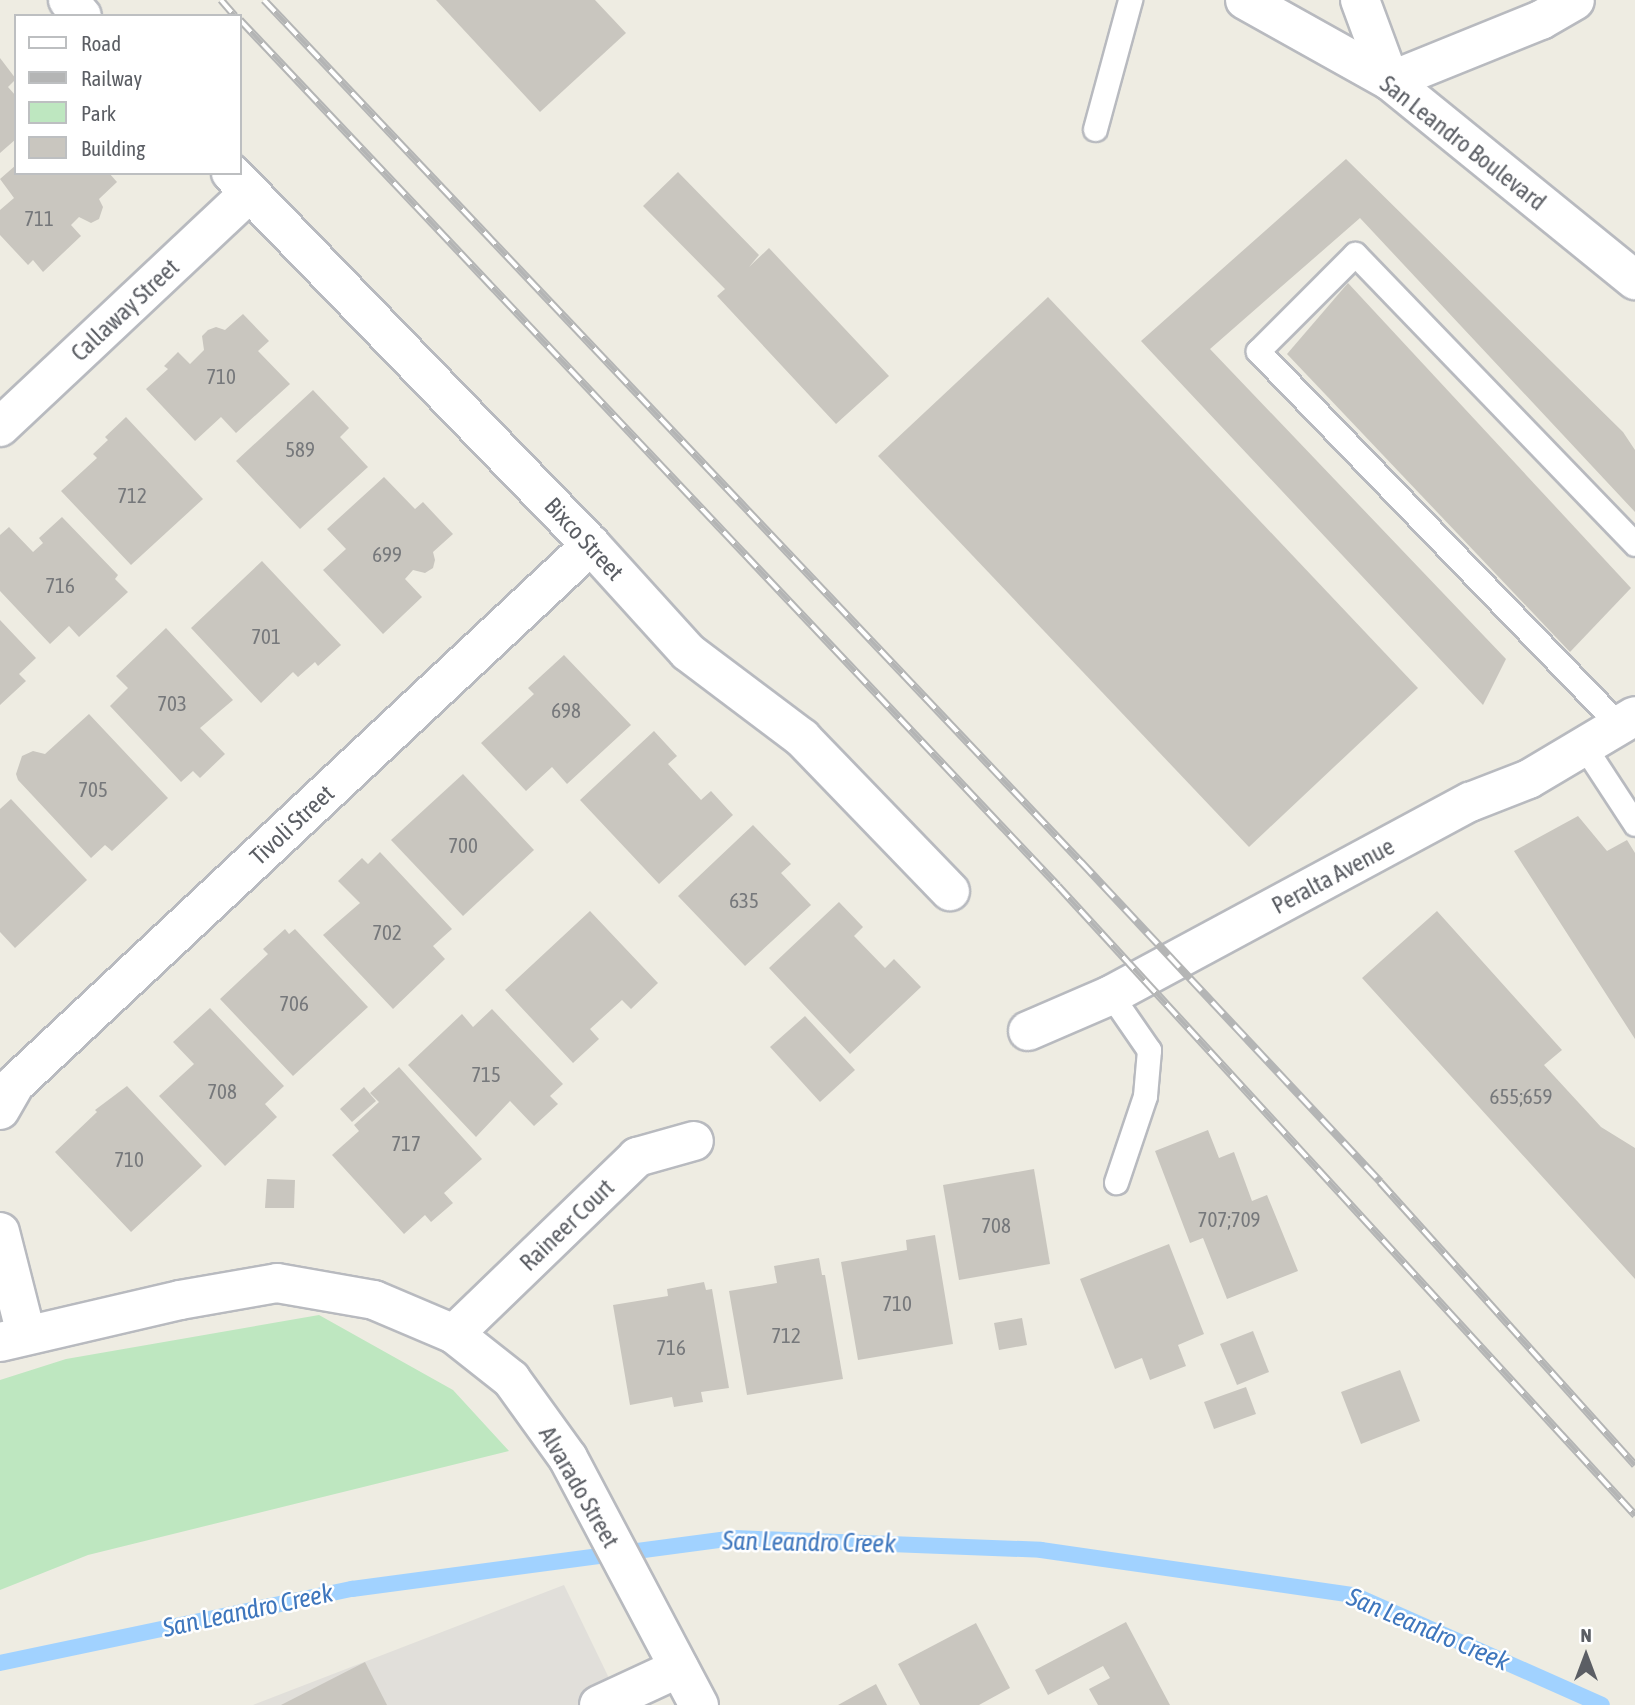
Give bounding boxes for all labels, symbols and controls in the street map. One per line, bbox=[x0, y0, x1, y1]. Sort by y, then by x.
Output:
legend bbox=[14, 14, 242, 175]
text: Road bbox=[81, 31, 121, 55]
text: Railway bbox=[81, 66, 142, 90]
street label: San Leandro Boulevard bbox=[1374, 69, 1552, 217]
text: Park bbox=[81, 101, 116, 125]
text: Building bbox=[81, 136, 145, 160]
house number: 711 bbox=[24, 205, 54, 231]
street label: Callaway Street bbox=[65, 253, 185, 367]
house number: 710 bbox=[206, 363, 236, 389]
house number: 589 bbox=[285, 436, 315, 462]
house number: 712 bbox=[117, 482, 147, 508]
street label: Bixco Street bbox=[539, 492, 629, 586]
house number: 699 bbox=[372, 541, 402, 567]
house number: 716 bbox=[45, 572, 75, 598]
house number: 701 bbox=[251, 623, 281, 649]
house number: 703 bbox=[157, 690, 187, 716]
house number: 698 bbox=[551, 697, 581, 723]
house number: 705 bbox=[78, 776, 108, 802]
street label: Tivoli Street bbox=[244, 779, 340, 871]
house number: 700 bbox=[448, 832, 478, 858]
street label: Peralta Avenue bbox=[1267, 832, 1399, 920]
house number: 635 bbox=[729, 887, 759, 913]
house number: 702 bbox=[372, 919, 402, 945]
house number: 706 bbox=[279, 990, 309, 1016]
house number: 715 bbox=[471, 1061, 501, 1087]
house number: 708 bbox=[207, 1078, 237, 1104]
house number: 655;659 bbox=[1490, 1083, 1552, 1109]
house number: 717 bbox=[391, 1130, 421, 1156]
house number: 710 bbox=[114, 1146, 144, 1172]
street label: Raineer Court bbox=[514, 1173, 620, 1277]
house number: 707;709 bbox=[1198, 1206, 1260, 1232]
house number: 708 bbox=[981, 1212, 1011, 1238]
house number: 710 bbox=[882, 1290, 912, 1316]
house number: 712 bbox=[771, 1322, 801, 1348]
house number: 716 bbox=[656, 1334, 686, 1360]
street label: Alvarado Street bbox=[533, 1421, 625, 1553]
water label: San Leandro Creek bbox=[722, 1526, 896, 1560]
water label: San Leandro Creek bbox=[160, 1578, 336, 1644]
water label: San Leandro Creek bbox=[1342, 1582, 1514, 1678]
north arrow bbox=[1551, 1621, 1621, 1691]
text: N bbox=[1580, 1624, 1592, 1646]

